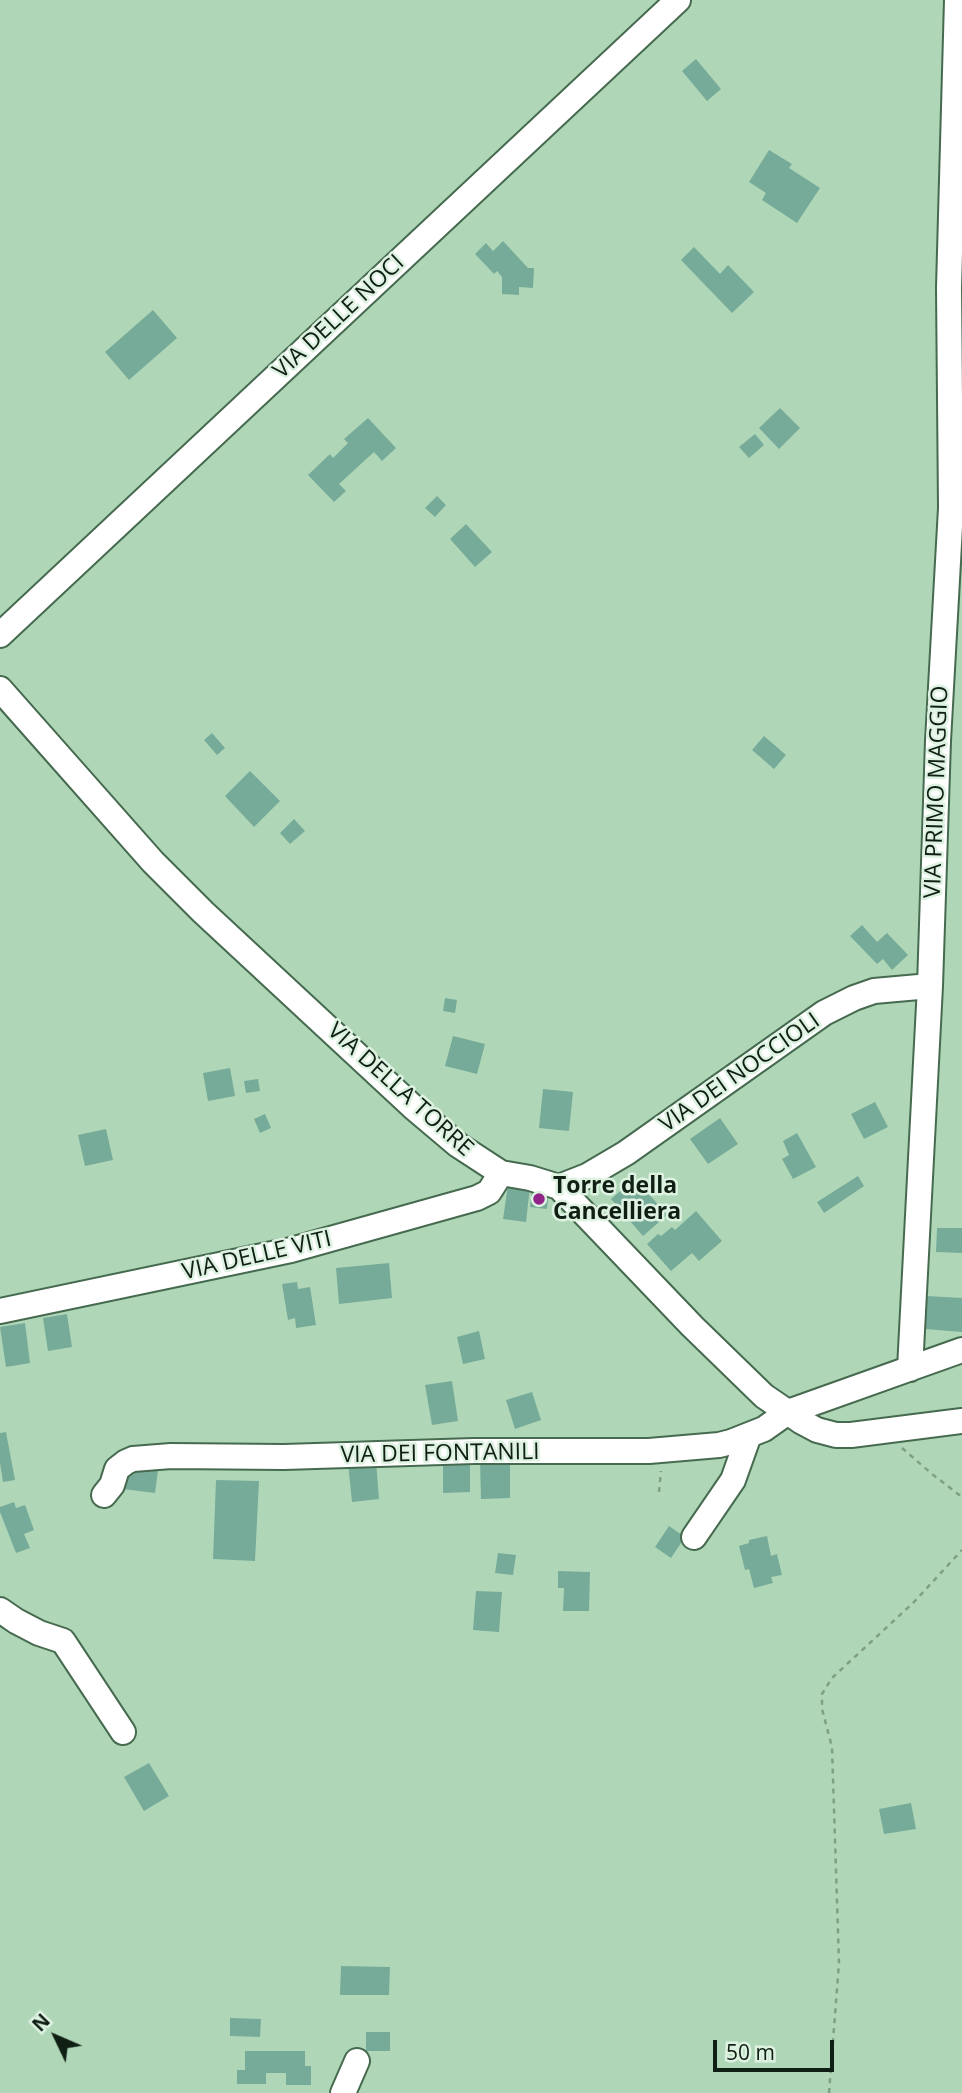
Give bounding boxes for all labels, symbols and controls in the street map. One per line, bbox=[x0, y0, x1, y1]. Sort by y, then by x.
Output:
street label: VIA DELLE NOCI bbox=[268, 249, 410, 385]
street label: VIA PRIMO MAGGIO bbox=[919, 685, 955, 899]
street label: VIA DEI NOCCIOLI bbox=[654, 1007, 826, 1139]
street label: VIA DELLA TORRE bbox=[322, 1017, 478, 1163]
place label: Torre della Cancelliera bbox=[553, 1172, 681, 1226]
marker: Torre della Cancelliera bbox=[531, 1191, 547, 1207]
street label: VIA DELLE VITI bbox=[180, 1225, 334, 1287]
street label: VIA DEI FONTANILI bbox=[340, 1438, 540, 1470]
north arrow bbox=[21, 2002, 91, 2072]
text: N bbox=[26, 2008, 56, 2037]
scale bar bbox=[717, 2026, 838, 2070]
text: 50 m bbox=[726, 2038, 775, 2066]

